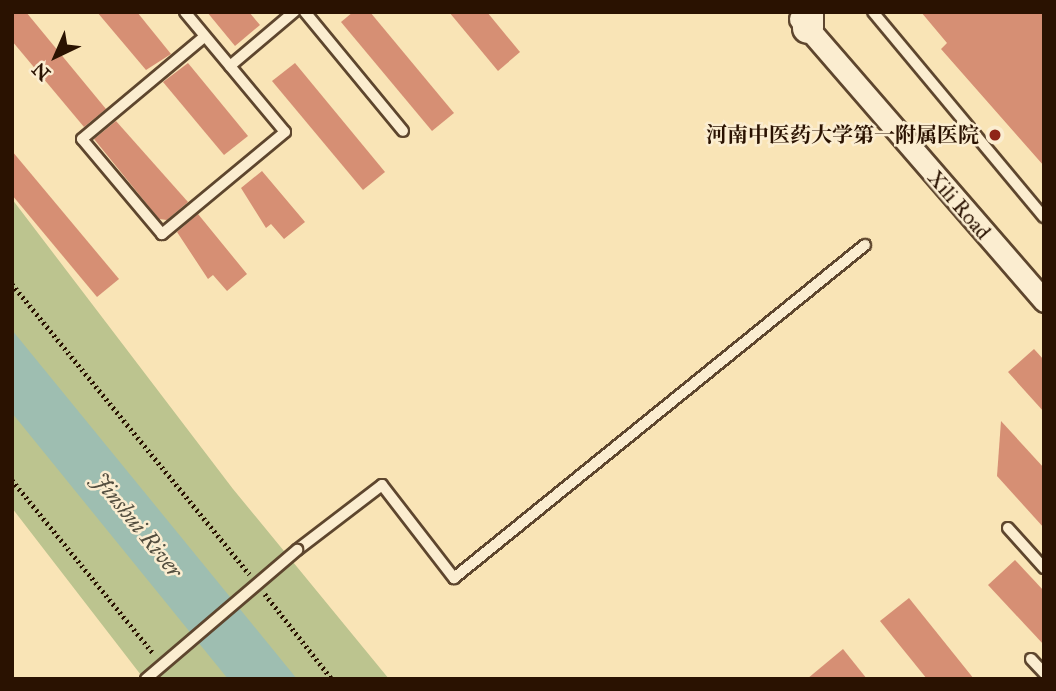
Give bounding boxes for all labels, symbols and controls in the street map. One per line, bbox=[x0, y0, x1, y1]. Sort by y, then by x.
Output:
north arrow bbox=[21, 21, 91, 91]
text: N bbox=[27, 58, 55, 85]
place label: 河南中医药大学第一附属医院 bbox=[706, 122, 979, 148]
marker: 河南中医药大学第一附属医院 bbox=[985, 125, 1005, 145]
street label: Xili Road bbox=[922, 165, 996, 245]
water label: Jinshui River bbox=[87, 467, 189, 583]

